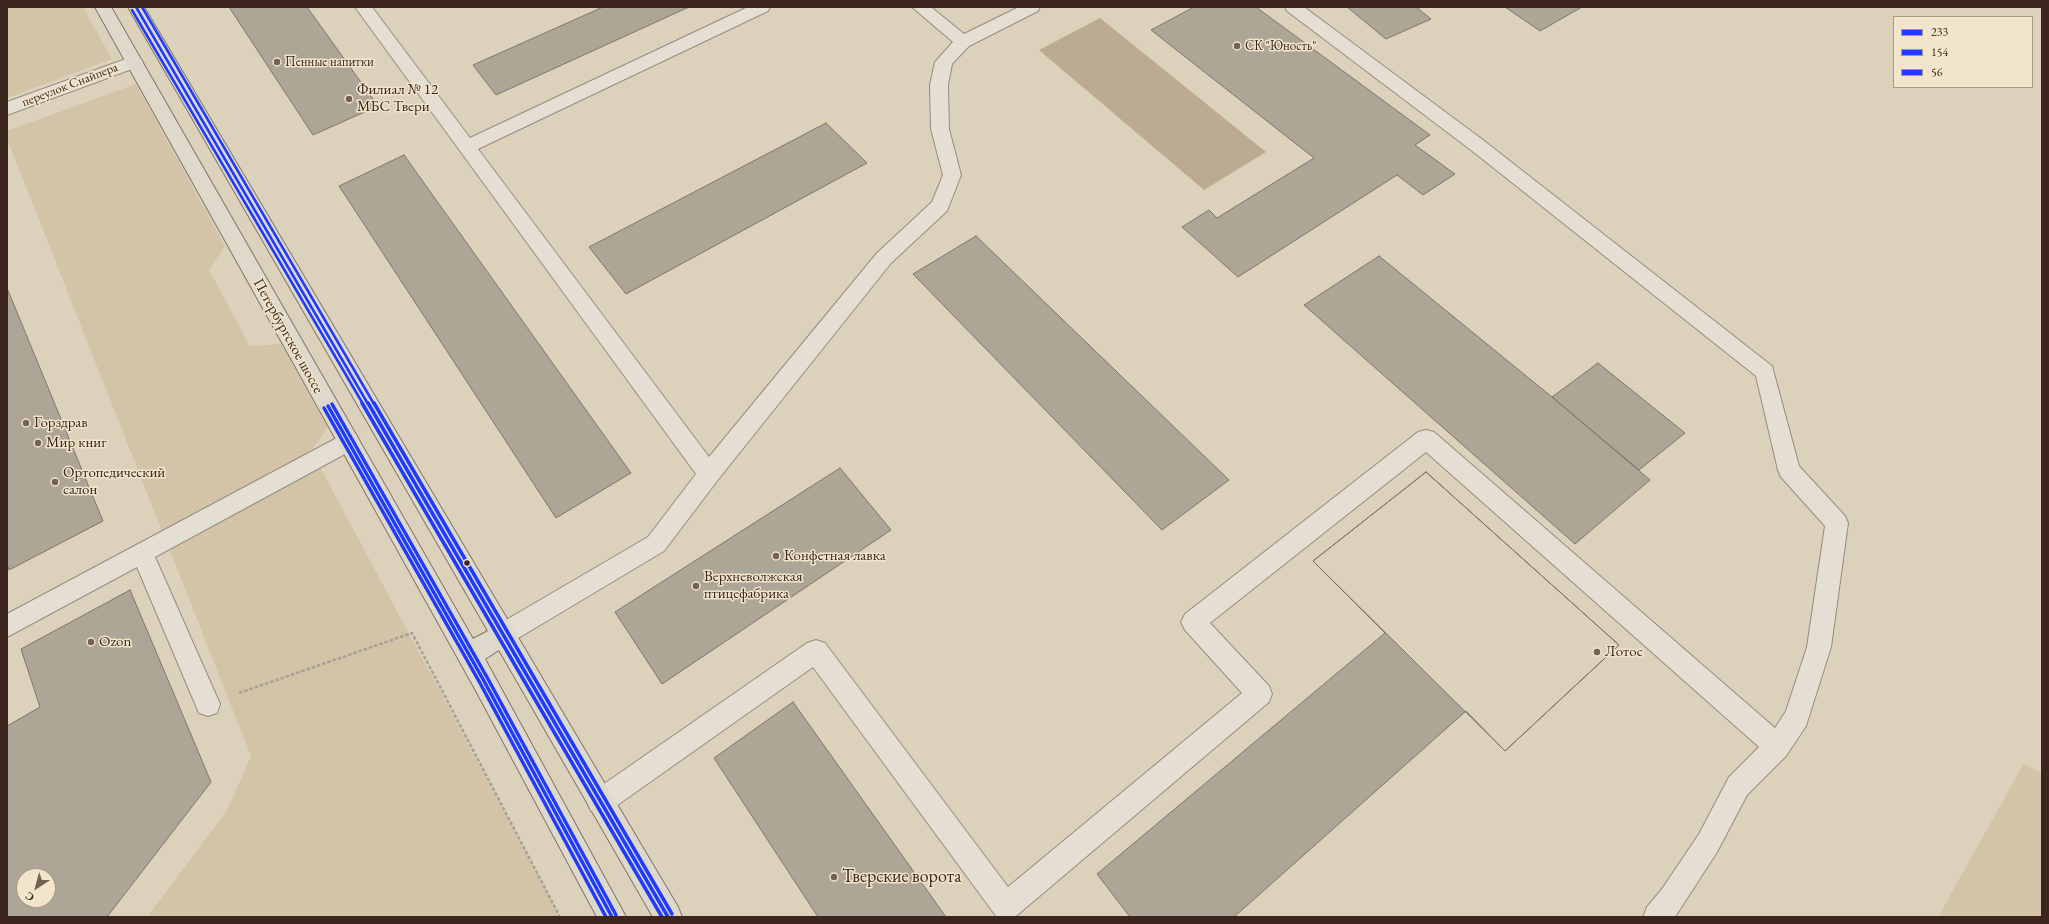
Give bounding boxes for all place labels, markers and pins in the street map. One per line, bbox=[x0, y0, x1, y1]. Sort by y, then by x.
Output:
place label: СК "Юность" bbox=[1245, 38, 1316, 54]
marker: СК "Юность" bbox=[1232, 41, 1242, 51]
place label: Пенные напитки bbox=[285, 54, 374, 70]
marker: Пенные напитки bbox=[272, 57, 282, 67]
place label: Филиал № 12 МБС Твери bbox=[357, 81, 438, 116]
marker: Филиал № 12 МБС Твери bbox=[344, 94, 354, 104]
place label: Горздрав bbox=[34, 414, 88, 432]
marker: Горздрав bbox=[21, 418, 31, 428]
place label: Мир книг bbox=[46, 434, 106, 452]
marker: Мир книг bbox=[33, 438, 43, 448]
place label: Ортопедический салон bbox=[63, 464, 165, 499]
marker: Ортопедический салон bbox=[50, 477, 60, 487]
place label: Конфетная лавка bbox=[784, 547, 886, 565]
marker: Конфетная лавка bbox=[771, 551, 781, 561]
unlabelled marker bbox=[462, 558, 472, 568]
place label: Верхневолжская птицефабрика bbox=[704, 568, 802, 603]
marker: Верхневолжская птицефабрика bbox=[691, 581, 701, 591]
place label: Ozon bbox=[99, 633, 131, 651]
marker: Ozon bbox=[86, 637, 96, 647]
place label: Лотос bbox=[1605, 643, 1643, 661]
marker: Лотос bbox=[1592, 647, 1602, 657]
place label: Тверские ворота bbox=[842, 866, 961, 888]
marker: Тверские ворота bbox=[829, 872, 839, 882]

